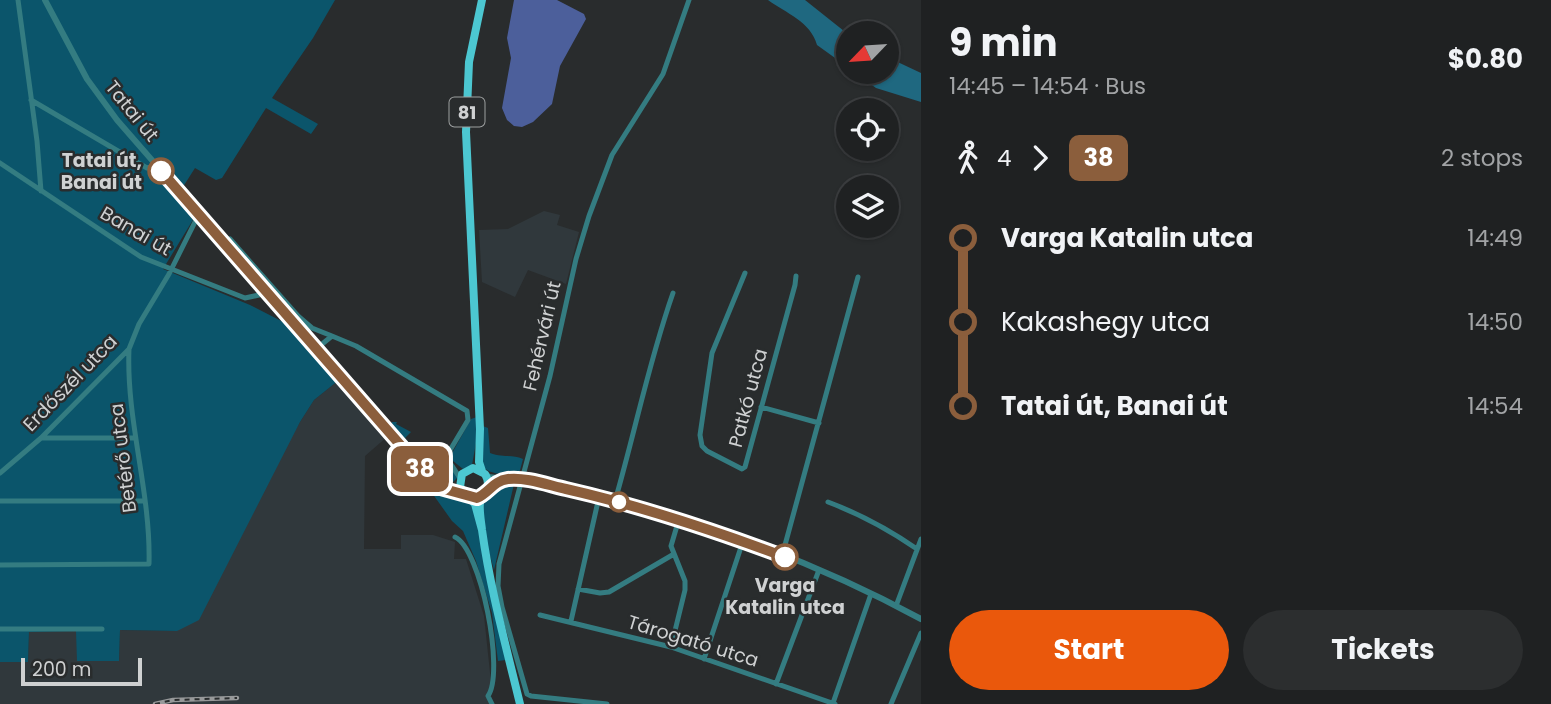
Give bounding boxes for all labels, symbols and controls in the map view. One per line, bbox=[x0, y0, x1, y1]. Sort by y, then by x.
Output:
text: 9 min bbox=[949, 16, 1058, 69]
north arrow bbox=[836, 21, 900, 84]
map controls bbox=[836, 21, 899, 238]
text: $0.80 bbox=[1448, 41, 1523, 77]
text: 14:45 – 14:54 · Bus bbox=[949, 70, 1146, 102]
street label: Tatai út bbox=[99, 75, 165, 147]
road number: 81 bbox=[449, 98, 484, 127]
button: locate bbox=[836, 98, 899, 161]
icon: walk bbox=[949, 139, 987, 177]
icon: forward bbox=[1021, 139, 1059, 177]
text: 38 bbox=[1083, 141, 1114, 174]
text: 4 bbox=[997, 142, 1011, 174]
text: 2 stops bbox=[1441, 142, 1523, 174]
place label: Tatai út, Banai út bbox=[61, 147, 142, 196]
marker: Tatai út, Banai út bbox=[148, 158, 174, 184]
button: layers bbox=[836, 175, 899, 238]
street label: Banai út bbox=[95, 200, 177, 262]
text: Varga Katalin utca bbox=[1001, 220, 1253, 256]
text: 14:49 bbox=[1467, 222, 1523, 254]
street label: Fehérvári út bbox=[516, 278, 568, 394]
text: Kakashegy utca bbox=[1001, 304, 1210, 340]
text: 14:50 bbox=[1467, 306, 1523, 338]
street label: Erdőszél utca bbox=[17, 329, 123, 437]
street label: Patkó utca bbox=[722, 346, 774, 450]
text: Tatai út, Banai út bbox=[1001, 388, 1228, 424]
text: 14:54 bbox=[1467, 390, 1523, 422]
street label: Betérő utca bbox=[103, 402, 143, 514]
line badge: 38 bbox=[388, 446, 452, 492]
text: 38 bbox=[405, 452, 435, 485]
unlabelled marker bbox=[609, 492, 629, 512]
marker: Varga Katalin utca bbox=[772, 544, 798, 570]
place label: Varga Katalin utca bbox=[725, 572, 845, 621]
street label: Tárogató utca bbox=[624, 608, 762, 674]
button: Start bbox=[949, 610, 1229, 690]
button: Tickets bbox=[1243, 610, 1523, 690]
scale bar bbox=[21, 655, 142, 687]
text: 200 m bbox=[32, 656, 91, 683]

